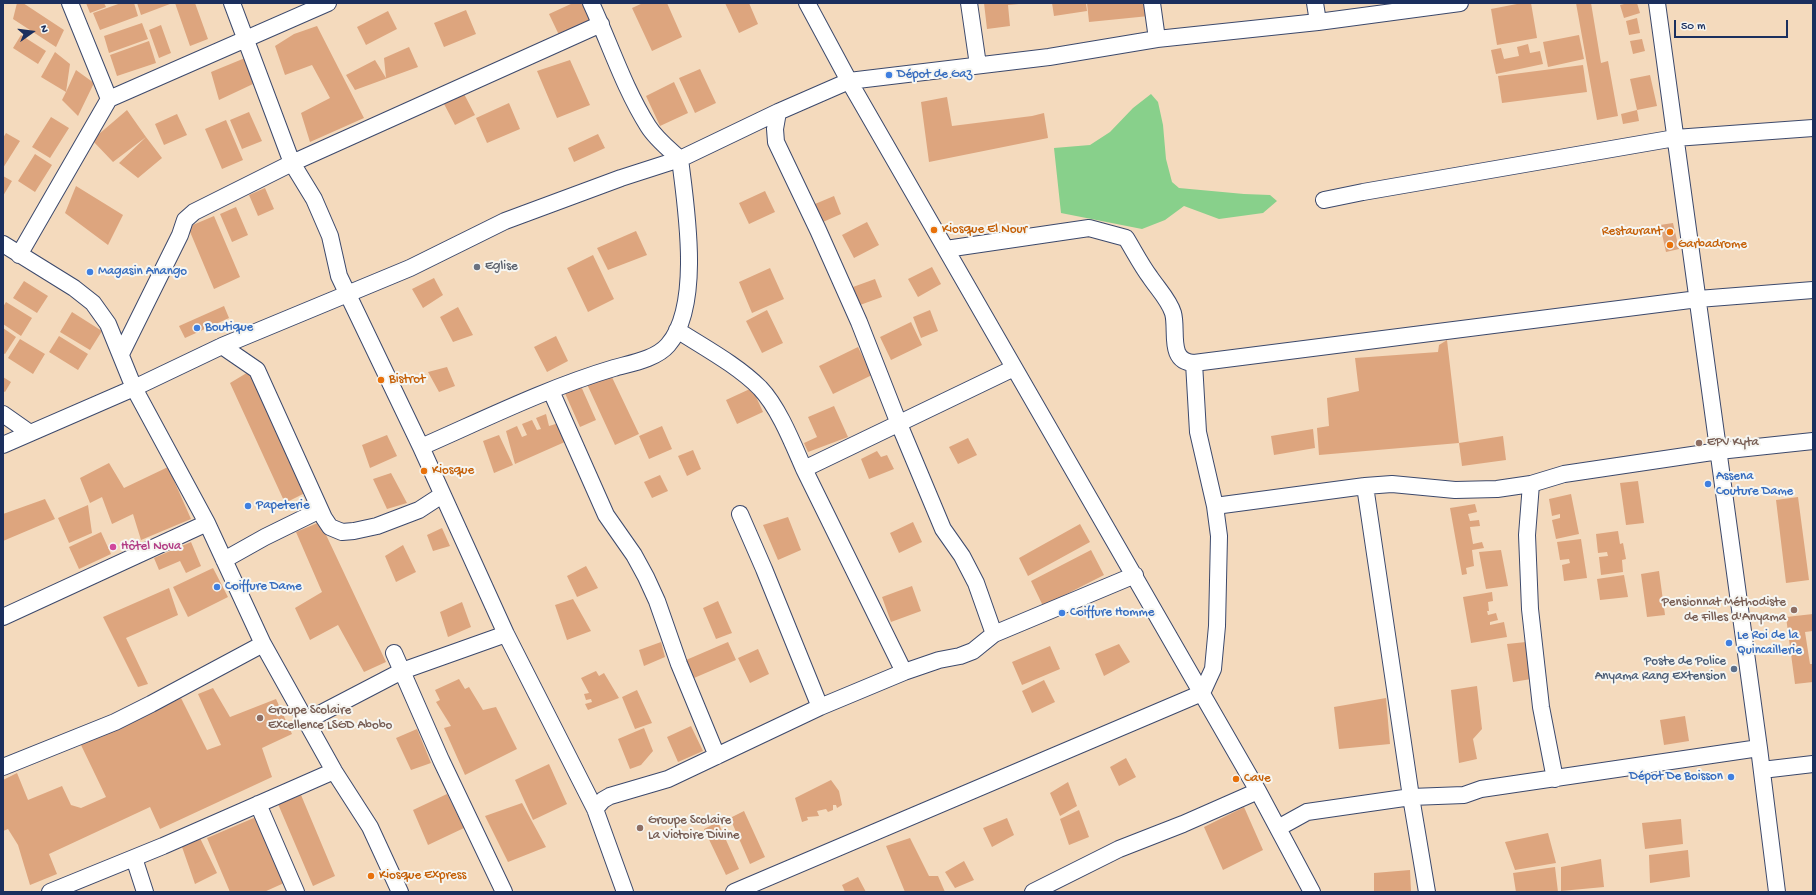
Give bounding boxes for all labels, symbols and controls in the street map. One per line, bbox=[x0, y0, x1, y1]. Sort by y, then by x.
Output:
north arrow bbox=[12, 12, 52, 52]
scale bar bbox=[1676, 12, 1790, 38]
text: 50 m bbox=[1681, 20, 1706, 34]
text: N bbox=[37, 24, 50, 34]
place label: Dépot de Gaz bbox=[897, 67, 972, 83]
marker: Dépot de Gaz bbox=[884, 70, 894, 80]
place label: Kiosque El Nour bbox=[942, 222, 1027, 238]
place label: Restaurant bbox=[1602, 224, 1662, 240]
marker: Kiosque El Nour bbox=[929, 225, 939, 235]
marker: Restaurant bbox=[1665, 227, 1675, 237]
place label: Garbadrome bbox=[1678, 237, 1747, 253]
marker: Garbadrome bbox=[1665, 240, 1675, 250]
place label: Eglise bbox=[485, 259, 518, 275]
marker: Eglise bbox=[472, 262, 482, 272]
place label: Magasin Anango bbox=[98, 264, 187, 280]
marker: Magasin Anango bbox=[85, 267, 95, 277]
place label: Boutique bbox=[205, 320, 253, 336]
marker: Boutique bbox=[192, 323, 202, 333]
place label: Bistrot bbox=[389, 372, 425, 388]
marker: Bistrot bbox=[376, 375, 386, 385]
place label: EPV Kyta bbox=[1707, 435, 1759, 451]
marker: EPV Kyta bbox=[1694, 438, 1704, 448]
place label: Kiosque bbox=[432, 463, 474, 479]
marker: Kiosque bbox=[419, 466, 429, 476]
place label: Assena Couture Dame bbox=[1716, 469, 1793, 500]
marker: Assena Couture Dame bbox=[1703, 479, 1713, 489]
place label: Papeterie bbox=[256, 498, 310, 514]
marker: Papeterie bbox=[243, 501, 253, 511]
place label: Hôtel Nova bbox=[121, 539, 181, 555]
marker: Hôtel Nova bbox=[108, 542, 118, 552]
place label: Coiffure Dame bbox=[225, 579, 302, 595]
marker: Coiffure Dame bbox=[212, 582, 222, 592]
place label: Pensionnat Méthodiste de Filles d'Anyama bbox=[1662, 595, 1786, 626]
place label: Coiffure Homme bbox=[1070, 605, 1154, 621]
marker: Pensionnat Méthodiste de Filles d'Anyama bbox=[1789, 605, 1799, 615]
marker: Coiffure Homme bbox=[1057, 608, 1067, 618]
place label: Le Roi de la Quincaillerie bbox=[1737, 628, 1802, 659]
marker: Le Roi de la Quincaillerie bbox=[1724, 638, 1734, 648]
place label: Poste de Police Anyama Rang Extension bbox=[1595, 654, 1726, 685]
marker: Poste de Police Anyama Rang Extension bbox=[1729, 664, 1739, 674]
place label: Groupe Scolaire Excellence LSGD Abobo bbox=[268, 703, 392, 734]
marker: Groupe Scolaire Excellence LSGD Abobo bbox=[255, 713, 265, 723]
place label: Dépot De Boisson bbox=[1629, 769, 1723, 785]
place label: Cave bbox=[1244, 771, 1271, 787]
marker: Dépot De Boisson bbox=[1726, 772, 1736, 782]
marker: Cave bbox=[1231, 774, 1241, 784]
place label: Groupe Scolaire La Victoire Divine bbox=[648, 813, 740, 844]
marker: Groupe Scolaire La Victoire Divine bbox=[635, 823, 645, 833]
place label: Kiosque Express bbox=[379, 868, 466, 884]
marker: Kiosque Express bbox=[366, 871, 376, 881]

